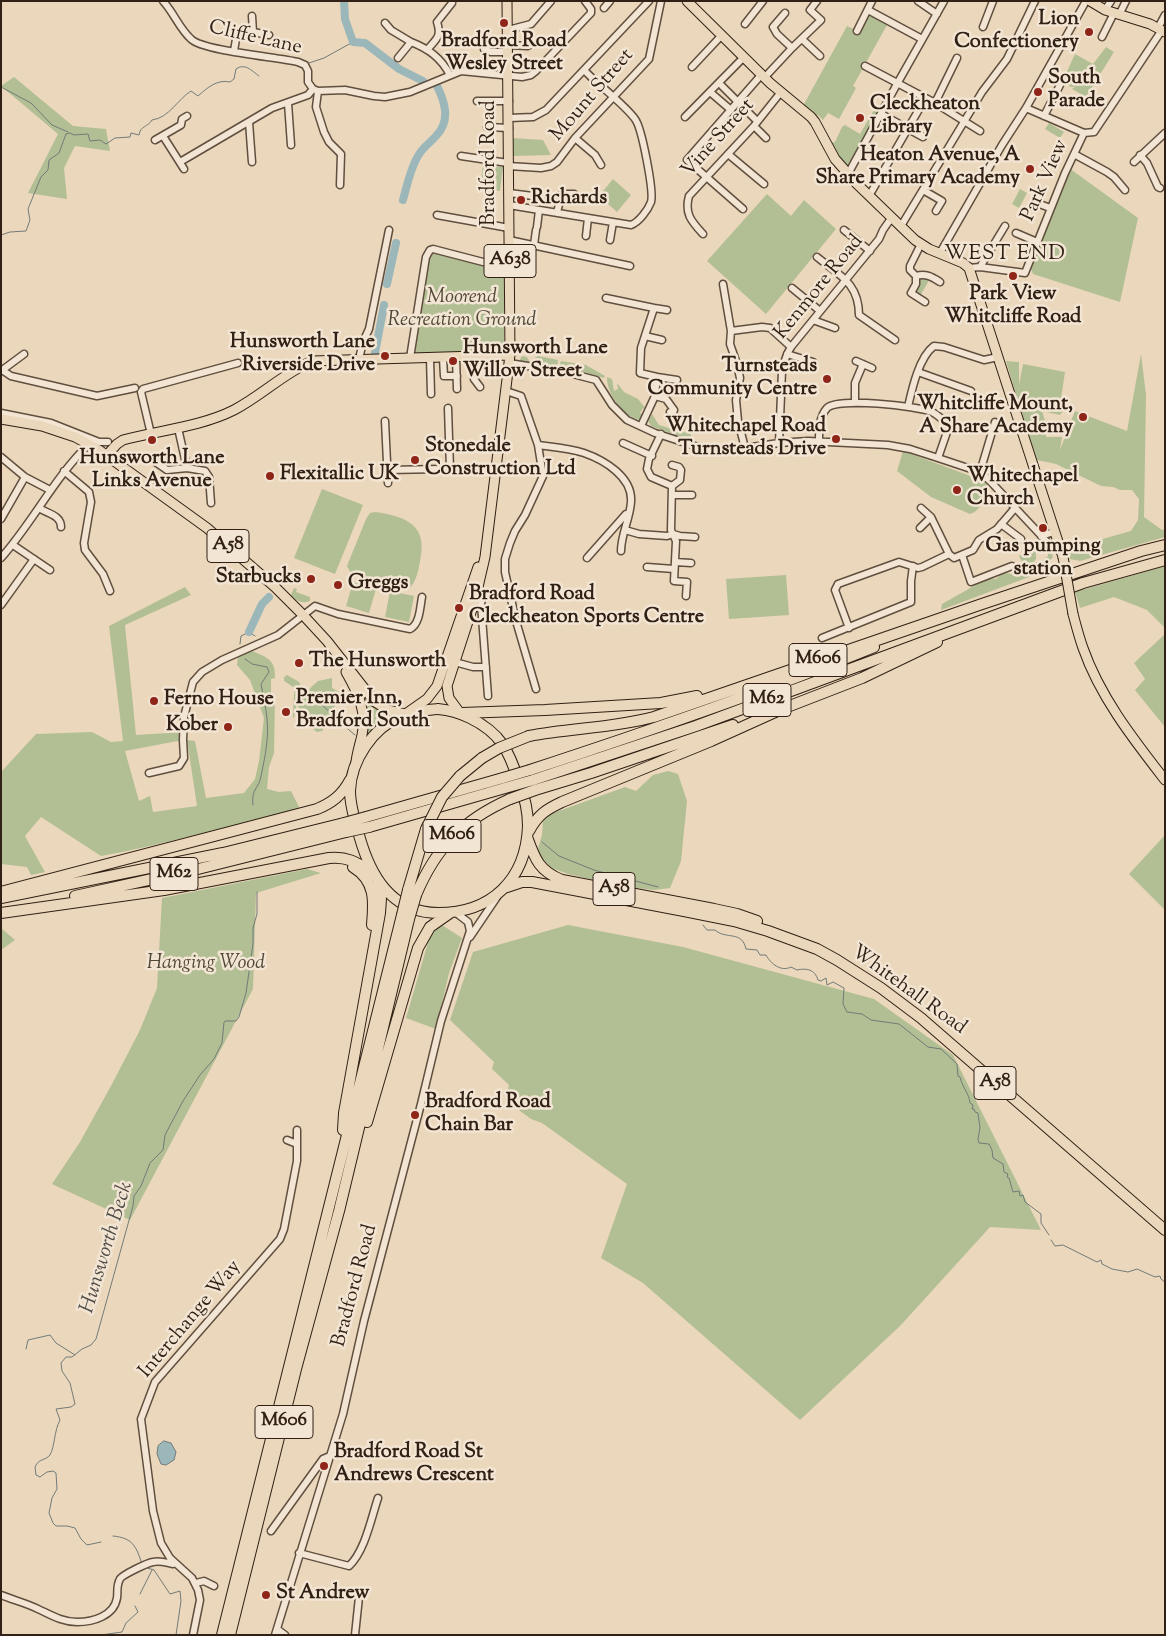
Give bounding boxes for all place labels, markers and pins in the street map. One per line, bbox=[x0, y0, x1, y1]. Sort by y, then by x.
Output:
place label: Lion Confectionery bbox=[954, 9, 1079, 56]
marker: Bradford Road Wesley Street bbox=[498, 17, 510, 29]
marker: Lion Confectionery bbox=[1083, 26, 1095, 38]
place label: Bradford Road Wesley Street bbox=[441, 31, 567, 78]
place label: South Parade bbox=[1048, 68, 1105, 115]
marker: South Parade bbox=[1032, 86, 1044, 98]
place label: Cleckheaton Library bbox=[870, 94, 980, 141]
marker: Cleckheaton Library bbox=[854, 112, 866, 124]
place label: Heaton Avenue, A Share Primary Academy bbox=[815, 145, 1020, 192]
marker: Heaton Avenue, A Share Primary Academy bbox=[1024, 163, 1036, 175]
place label: Richards bbox=[531, 188, 607, 212]
marker: Richards bbox=[515, 194, 527, 206]
marker: Park View Whitcliffe Road bbox=[1007, 270, 1019, 282]
place label: Park View Whitcliffe Road bbox=[945, 284, 1081, 331]
place label: Hunsworth Lane Riverside Drive bbox=[230, 332, 375, 379]
place label: Hunsworth Lane Willow Street bbox=[463, 338, 608, 385]
marker: Hunsworth Lane Riverside Drive bbox=[379, 350, 391, 362]
marker: Hunsworth Lane Willow Street bbox=[447, 355, 459, 367]
place label: Turnsteads Community Centre bbox=[647, 356, 817, 403]
marker: Turnsteads Community Centre bbox=[821, 373, 833, 385]
place label: Whitcliffe Mount, A Share Academy bbox=[917, 394, 1073, 441]
marker: Whitcliffe Mount, A Share Academy bbox=[1077, 411, 1089, 423]
place label: Whitechapel Road Turnsteads Drive bbox=[666, 416, 826, 463]
marker: Whitechapel Road Turnsteads Drive bbox=[830, 433, 842, 445]
marker: Hunsworth Lane Links Avenue bbox=[146, 434, 158, 446]
place label: Stonedale Construction Ltd bbox=[425, 436, 576, 483]
place label: Hunsworth Lane Links Avenue bbox=[80, 448, 224, 495]
marker: Stonedale Construction Ltd bbox=[409, 454, 421, 466]
place label: Flexitallic UK bbox=[280, 464, 399, 488]
place label: Whitechapel Church bbox=[967, 466, 1078, 513]
marker: Flexitallic UK bbox=[264, 470, 276, 482]
marker: Whitechapel Church bbox=[951, 484, 963, 496]
marker: Gas pumping station bbox=[1037, 522, 1049, 534]
place label: Gas pumping station bbox=[986, 536, 1100, 583]
place label: Starbucks bbox=[216, 567, 301, 591]
marker: Starbucks bbox=[305, 573, 317, 585]
place label: Greggs bbox=[348, 573, 408, 597]
marker: Greggs bbox=[332, 579, 344, 591]
place label: Bradford Road Cleckheaton Sports Centre bbox=[469, 584, 704, 631]
marker: Bradford Road Cleckheaton Sports Centre bbox=[453, 602, 465, 614]
place label: The Hunsworth bbox=[309, 651, 447, 675]
marker: The Hunsworth bbox=[293, 657, 305, 669]
place label: Premier Inn, Bradford South bbox=[296, 688, 430, 735]
place label: Ferno House bbox=[164, 689, 274, 713]
marker: Ferno House bbox=[148, 695, 160, 707]
marker: Premier Inn, Bradford South bbox=[280, 706, 292, 718]
place label: Kober bbox=[166, 715, 218, 739]
marker: Kober bbox=[222, 721, 234, 733]
place label: Bradford Road Chain Bar bbox=[425, 1092, 551, 1139]
marker: Bradford Road Chain Bar bbox=[409, 1109, 421, 1121]
place label: Bradford Road St Andrews Crescent bbox=[334, 1442, 494, 1489]
marker: Bradford Road St Andrews Crescent bbox=[318, 1460, 330, 1472]
place label: St Andrew bbox=[276, 1583, 369, 1607]
marker: St Andrew bbox=[260, 1589, 272, 1601]

